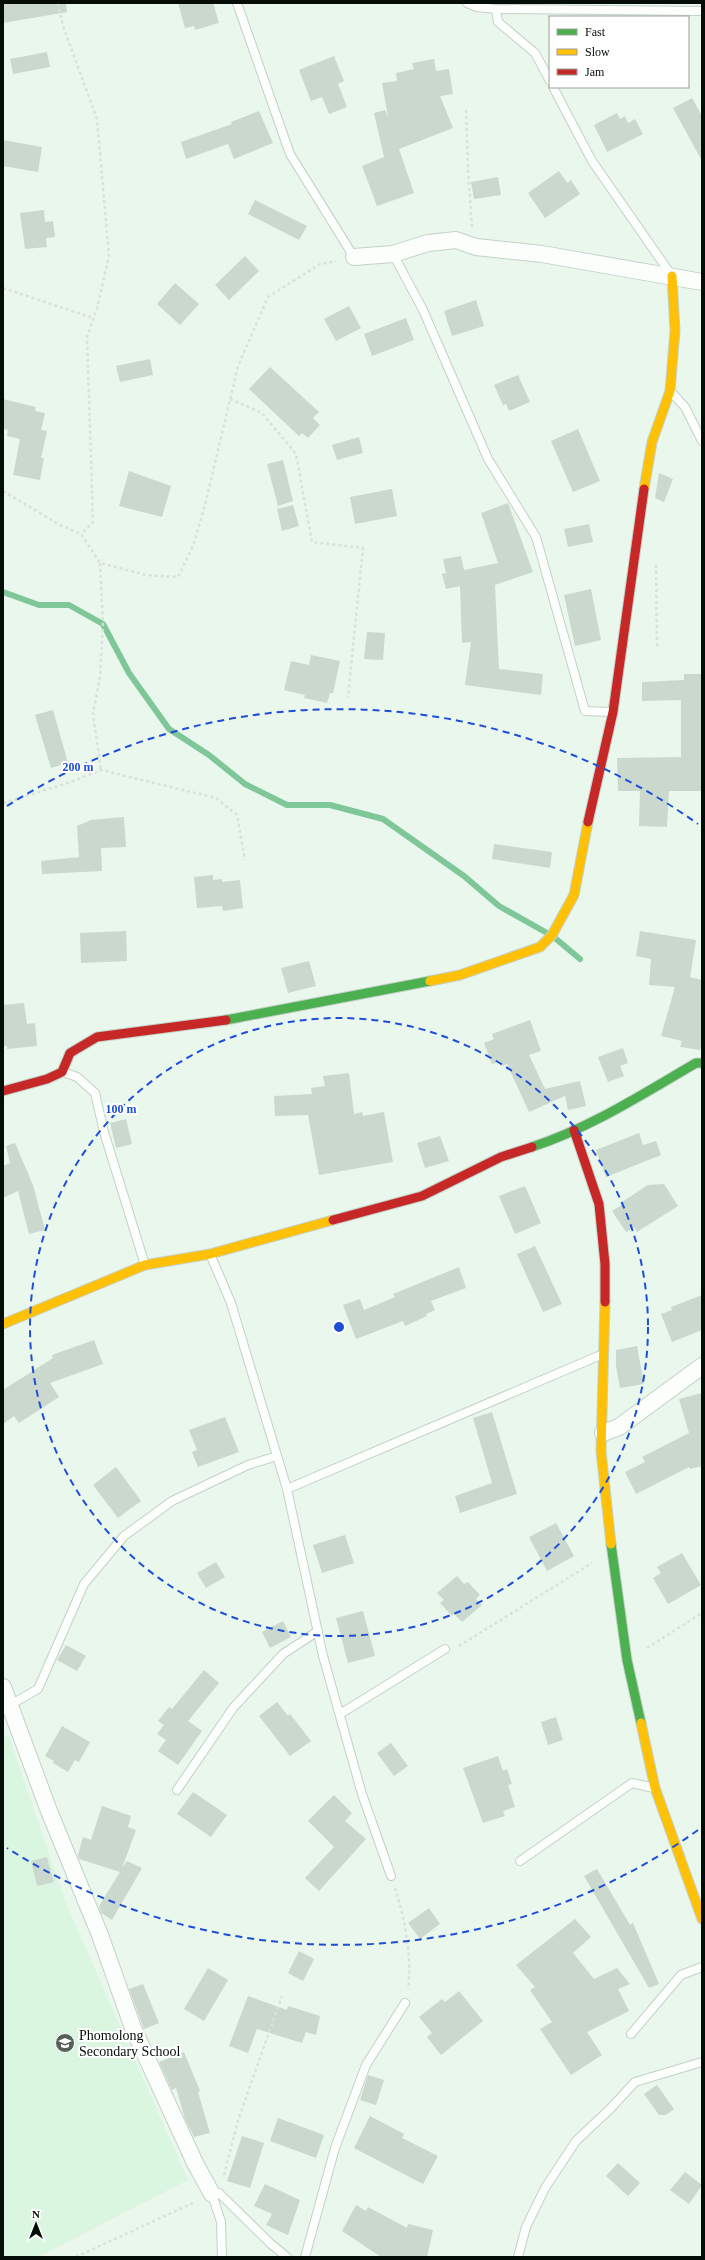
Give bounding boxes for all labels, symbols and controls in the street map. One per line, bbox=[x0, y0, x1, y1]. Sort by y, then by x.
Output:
legend bbox=[549, 16, 689, 88]
text: Fast bbox=[585, 25, 606, 39]
text: Slow bbox=[585, 45, 610, 59]
text: Jam bbox=[585, 65, 605, 79]
text: 200 m bbox=[63, 760, 94, 774]
text: 100 m bbox=[106, 1102, 137, 1116]
centre of rings bbox=[332, 1320, 346, 1334]
place label: Phomolong Secondary School bbox=[79, 2028, 181, 2059]
school or university icon: Phomolong Secondary School bbox=[54, 2032, 76, 2054]
north arrow bbox=[16, 2204, 56, 2244]
text: N bbox=[32, 2208, 40, 2220]

